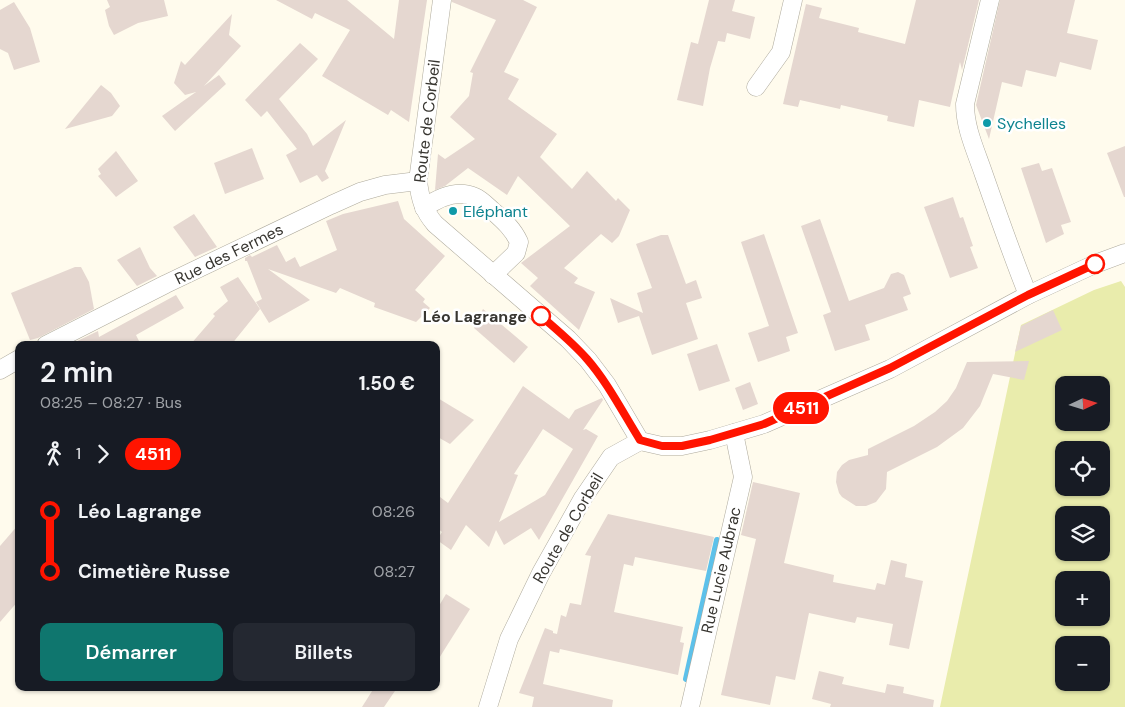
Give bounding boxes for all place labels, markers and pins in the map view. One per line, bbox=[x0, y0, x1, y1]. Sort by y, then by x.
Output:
place label: Sychelles bbox=[997, 113, 1066, 134]
marker: Sychelles bbox=[981, 117, 993, 129]
place label: Eléphant bbox=[463, 201, 528, 222]
marker: Eléphant bbox=[447, 205, 459, 217]
unlabelled marker bbox=[1085, 254, 1105, 274]
place label: Léo Lagrange bbox=[423, 306, 527, 327]
marker: Léo Lagrange bbox=[531, 306, 551, 326]

